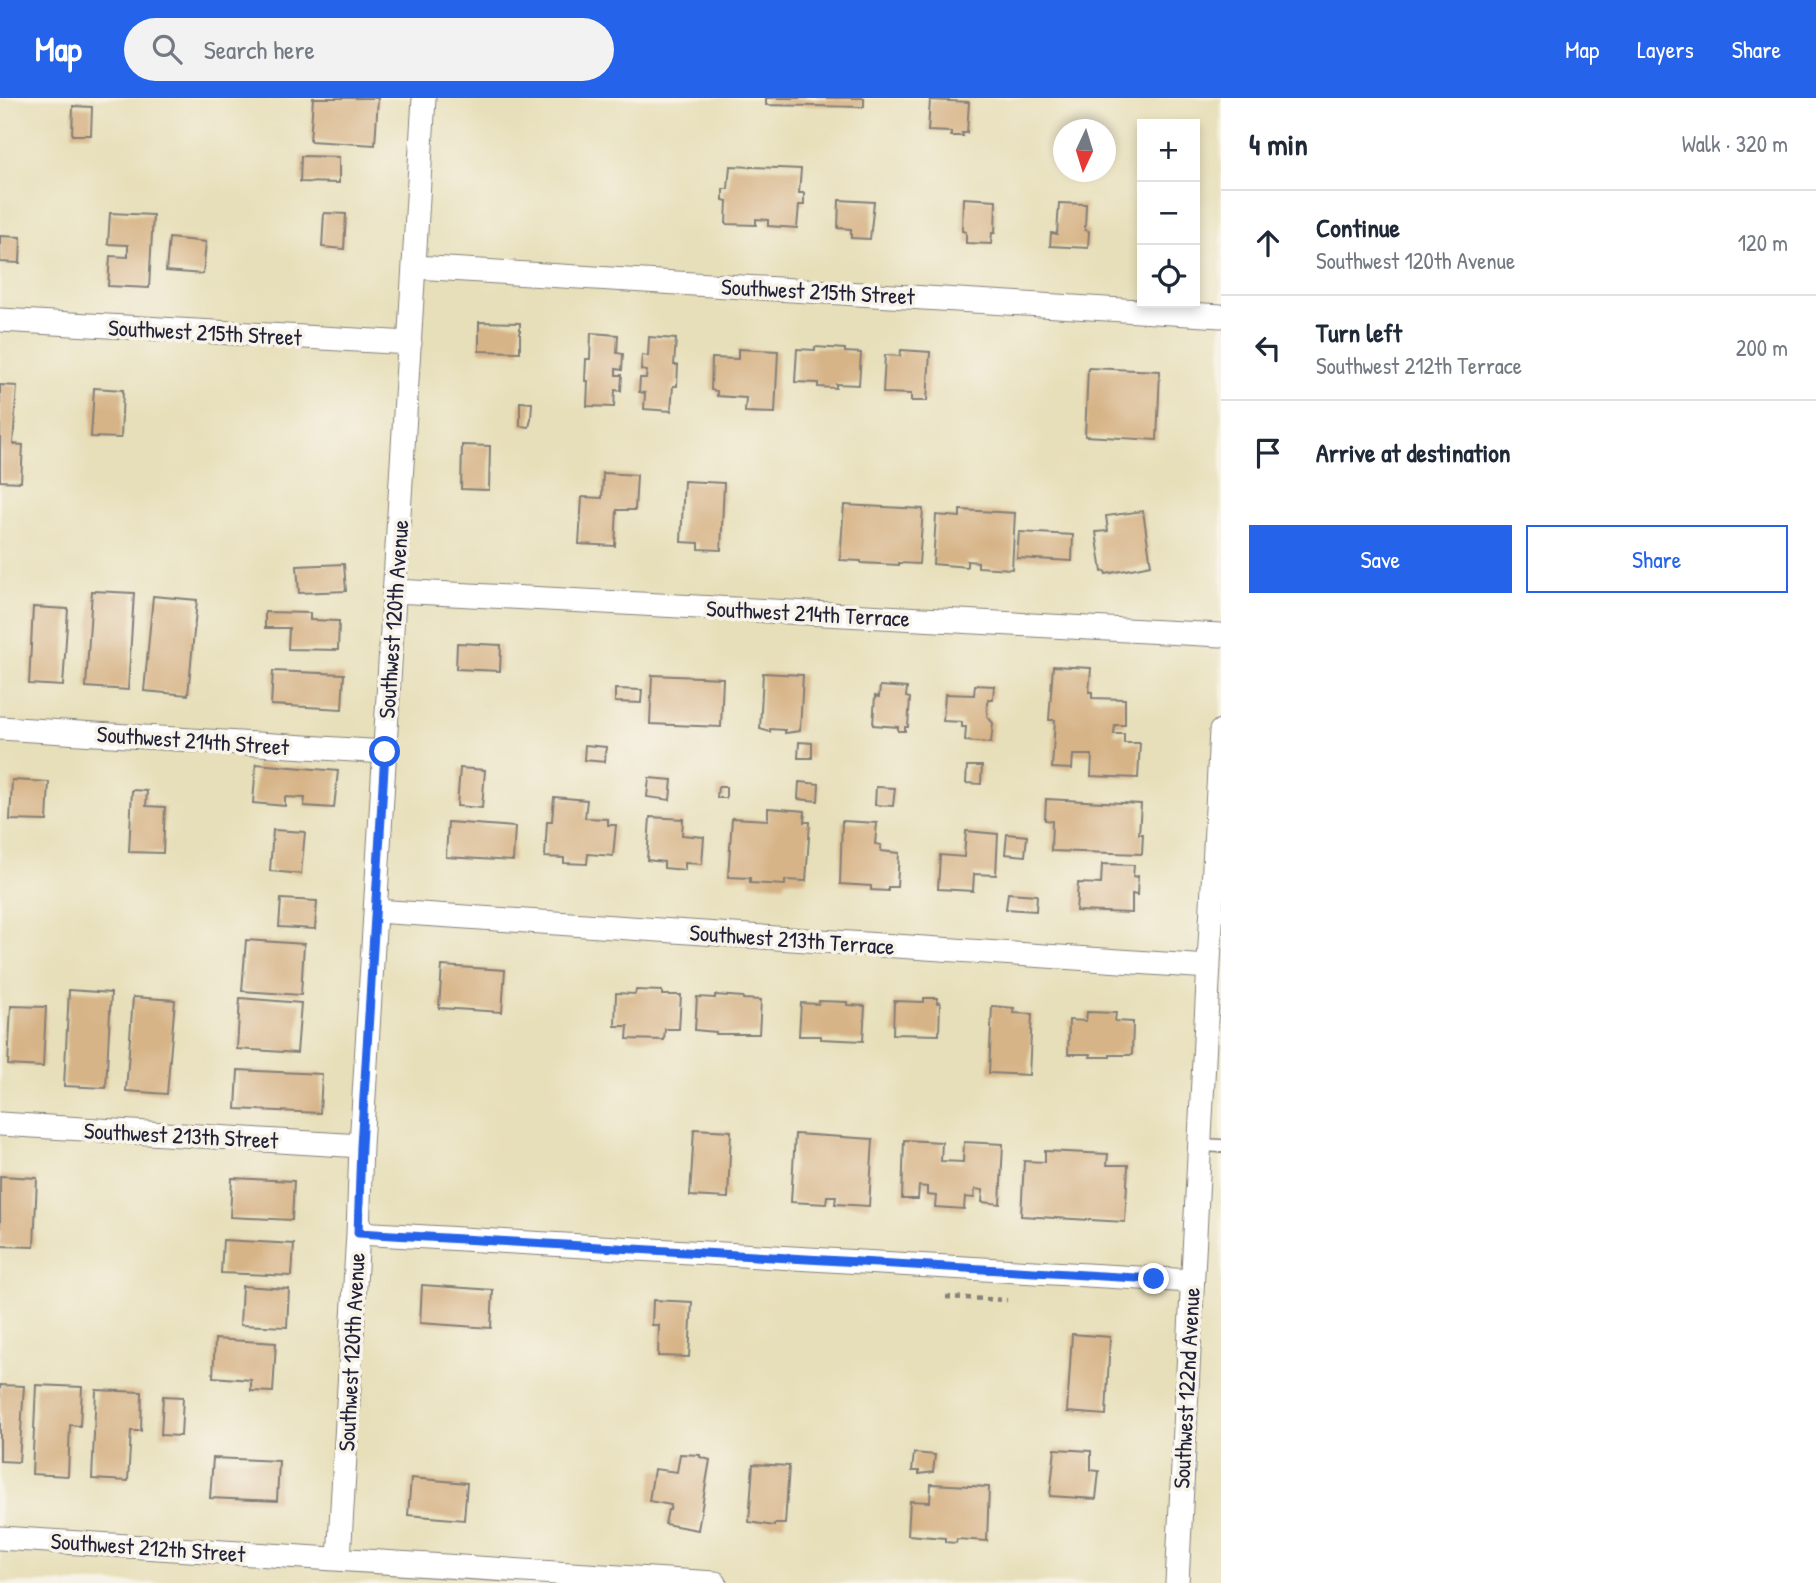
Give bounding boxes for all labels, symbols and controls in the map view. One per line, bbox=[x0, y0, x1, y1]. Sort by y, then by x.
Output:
search box bbox=[124, 18, 614, 81]
text: Map bbox=[35, 27, 82, 71]
icon: search bbox=[148, 30, 186, 68]
text: Search here bbox=[204, 32, 315, 67]
text: Map bbox=[1565, 33, 1599, 65]
text: Layers bbox=[1637, 33, 1694, 65]
text: Share bbox=[1732, 33, 1781, 65]
north arrow bbox=[1053, 119, 1116, 182]
map controls bbox=[1137, 119, 1200, 308]
button: + bbox=[1137, 119, 1200, 182]
text: 4 min bbox=[1249, 124, 1308, 164]
text: Walk · 320 m bbox=[1682, 128, 1788, 159]
button: − bbox=[1137, 182, 1200, 245]
text: Continue bbox=[1316, 210, 1400, 245]
icon: ahead bbox=[1249, 224, 1287, 262]
text: 120 m bbox=[1738, 227, 1788, 258]
button: locate bbox=[1137, 245, 1200, 308]
text: Southwest 120th Avenue bbox=[1316, 245, 1515, 276]
street label: Southwest 215th Street bbox=[720, 270, 917, 312]
street label: Southwest 215th Street bbox=[107, 311, 304, 353]
text: Turn left bbox=[1316, 315, 1402, 350]
icon: left bbox=[1249, 329, 1287, 367]
text: 200 m bbox=[1736, 332, 1788, 363]
text: Southwest 212th Terrace bbox=[1316, 350, 1522, 381]
icon: arrive bbox=[1249, 434, 1287, 472]
text: Arrive at destination bbox=[1316, 435, 1511, 470]
street label: Southwest 120th Avenue bbox=[371, 519, 415, 719]
button: Save bbox=[1249, 525, 1512, 593]
button: Share bbox=[1526, 525, 1788, 593]
street label: Southwest 214th Terrace bbox=[705, 592, 911, 634]
street label: Southwest 214th Street bbox=[96, 718, 291, 762]
route start bbox=[369, 736, 400, 767]
street label: Southwest 213th Terrace bbox=[688, 916, 896, 962]
street label: Southwest 213th Street bbox=[83, 1114, 280, 1156]
street label: Southwest 120th Avenue bbox=[330, 1252, 372, 1452]
route end bbox=[1138, 1263, 1169, 1294]
street label: Southwest 122nd Avenue bbox=[1165, 1287, 1207, 1489]
street label: Southwest 212th Street bbox=[50, 1525, 247, 1569]

